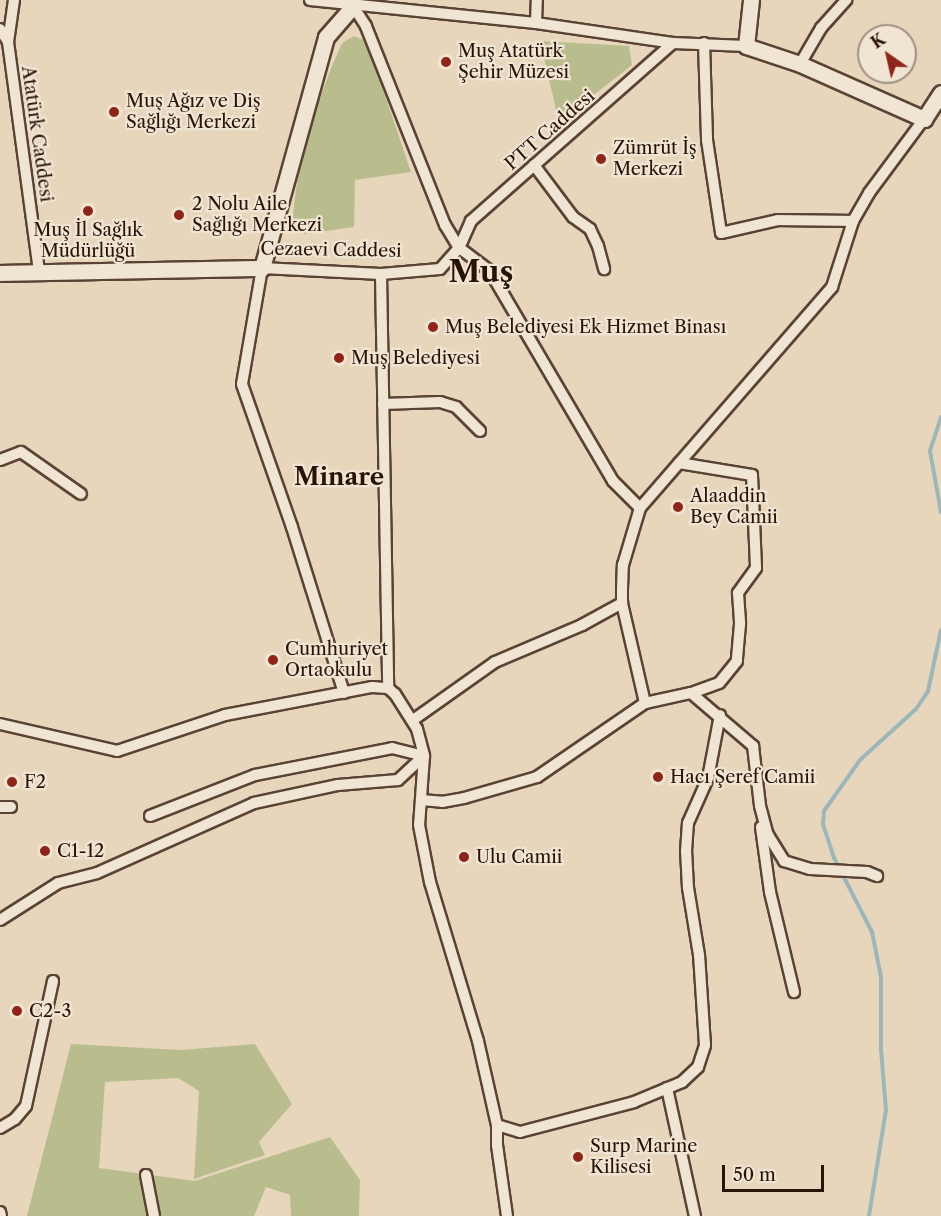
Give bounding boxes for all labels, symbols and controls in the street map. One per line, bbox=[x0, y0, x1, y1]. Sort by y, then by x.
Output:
north arrow bbox=[857, 24, 917, 84]
text: K bbox=[867, 29, 889, 53]
place label: Muş Atatürk Şehir Müzesi bbox=[458, 41, 569, 84]
marker: Muş Atatürk Şehir Müzesi bbox=[439, 55, 453, 69]
street label: Atatürk Caddesi bbox=[17, 64, 57, 204]
street label: PTT Caddesi bbox=[501, 85, 599, 175]
place label: Muş Ağız ve Diş Sağlığı Merkezi bbox=[126, 91, 262, 134]
marker: Muş Ağız ve Diş Sağlığı Merkezi bbox=[107, 105, 121, 119]
place label: Zümrüt İş Merkezi bbox=[613, 138, 697, 180]
marker: Zümrüt İş Merkezi bbox=[594, 152, 608, 166]
place label: 2 Nolu Aile Sağlığı Merkezi bbox=[192, 194, 322, 236]
marker: Muş İl Sağlık Müdürlüğü bbox=[81, 204, 95, 218]
marker: 2 Nolu Aile Sağlığı Merkezi bbox=[170, 206, 188, 224]
place label: Muş İl Sağlık Müdürlüğü bbox=[33, 220, 143, 262]
street label: Cezaevi Caddesi bbox=[260, 238, 402, 262]
district label: Muş bbox=[448, 254, 514, 290]
place label: Muş Belediyesi Ek Hizmet Binası bbox=[445, 316, 727, 338]
marker: Muş Belediyesi Ek Hizmet Binası bbox=[426, 320, 440, 334]
place label: Muş Belediyesi bbox=[351, 347, 480, 369]
marker: Muş Belediyesi bbox=[332, 351, 346, 365]
district label: Minare bbox=[294, 463, 384, 491]
place label: Alaaddin Bey Camii bbox=[690, 486, 778, 528]
marker: Alaaddin Bey Camii bbox=[671, 500, 685, 514]
place label: Cumhuriyet Ortaokulu bbox=[285, 639, 388, 682]
marker: Cumhuriyet Ortaokulu bbox=[266, 653, 280, 667]
place label: Hacı Şeref Camii bbox=[670, 766, 815, 788]
marker: Hacı Şeref Camii bbox=[651, 770, 665, 784]
place label: F2 bbox=[24, 771, 46, 793]
marker: F2 bbox=[5, 775, 19, 789]
place label: C1-12 bbox=[57, 840, 104, 862]
marker: C1-12 bbox=[38, 844, 52, 858]
place label: Ulu Camii bbox=[476, 846, 562, 868]
marker: Ulu Camii bbox=[457, 850, 471, 864]
place label: C2-3 bbox=[29, 1000, 71, 1022]
marker: C2-3 bbox=[10, 1004, 24, 1018]
place label: Surp Marine Kilisesi bbox=[590, 1136, 697, 1178]
marker: Surp Marine Kilisesi bbox=[571, 1150, 585, 1164]
scale bar bbox=[725, 1153, 827, 1191]
text: 50 m bbox=[733, 1164, 776, 1186]

